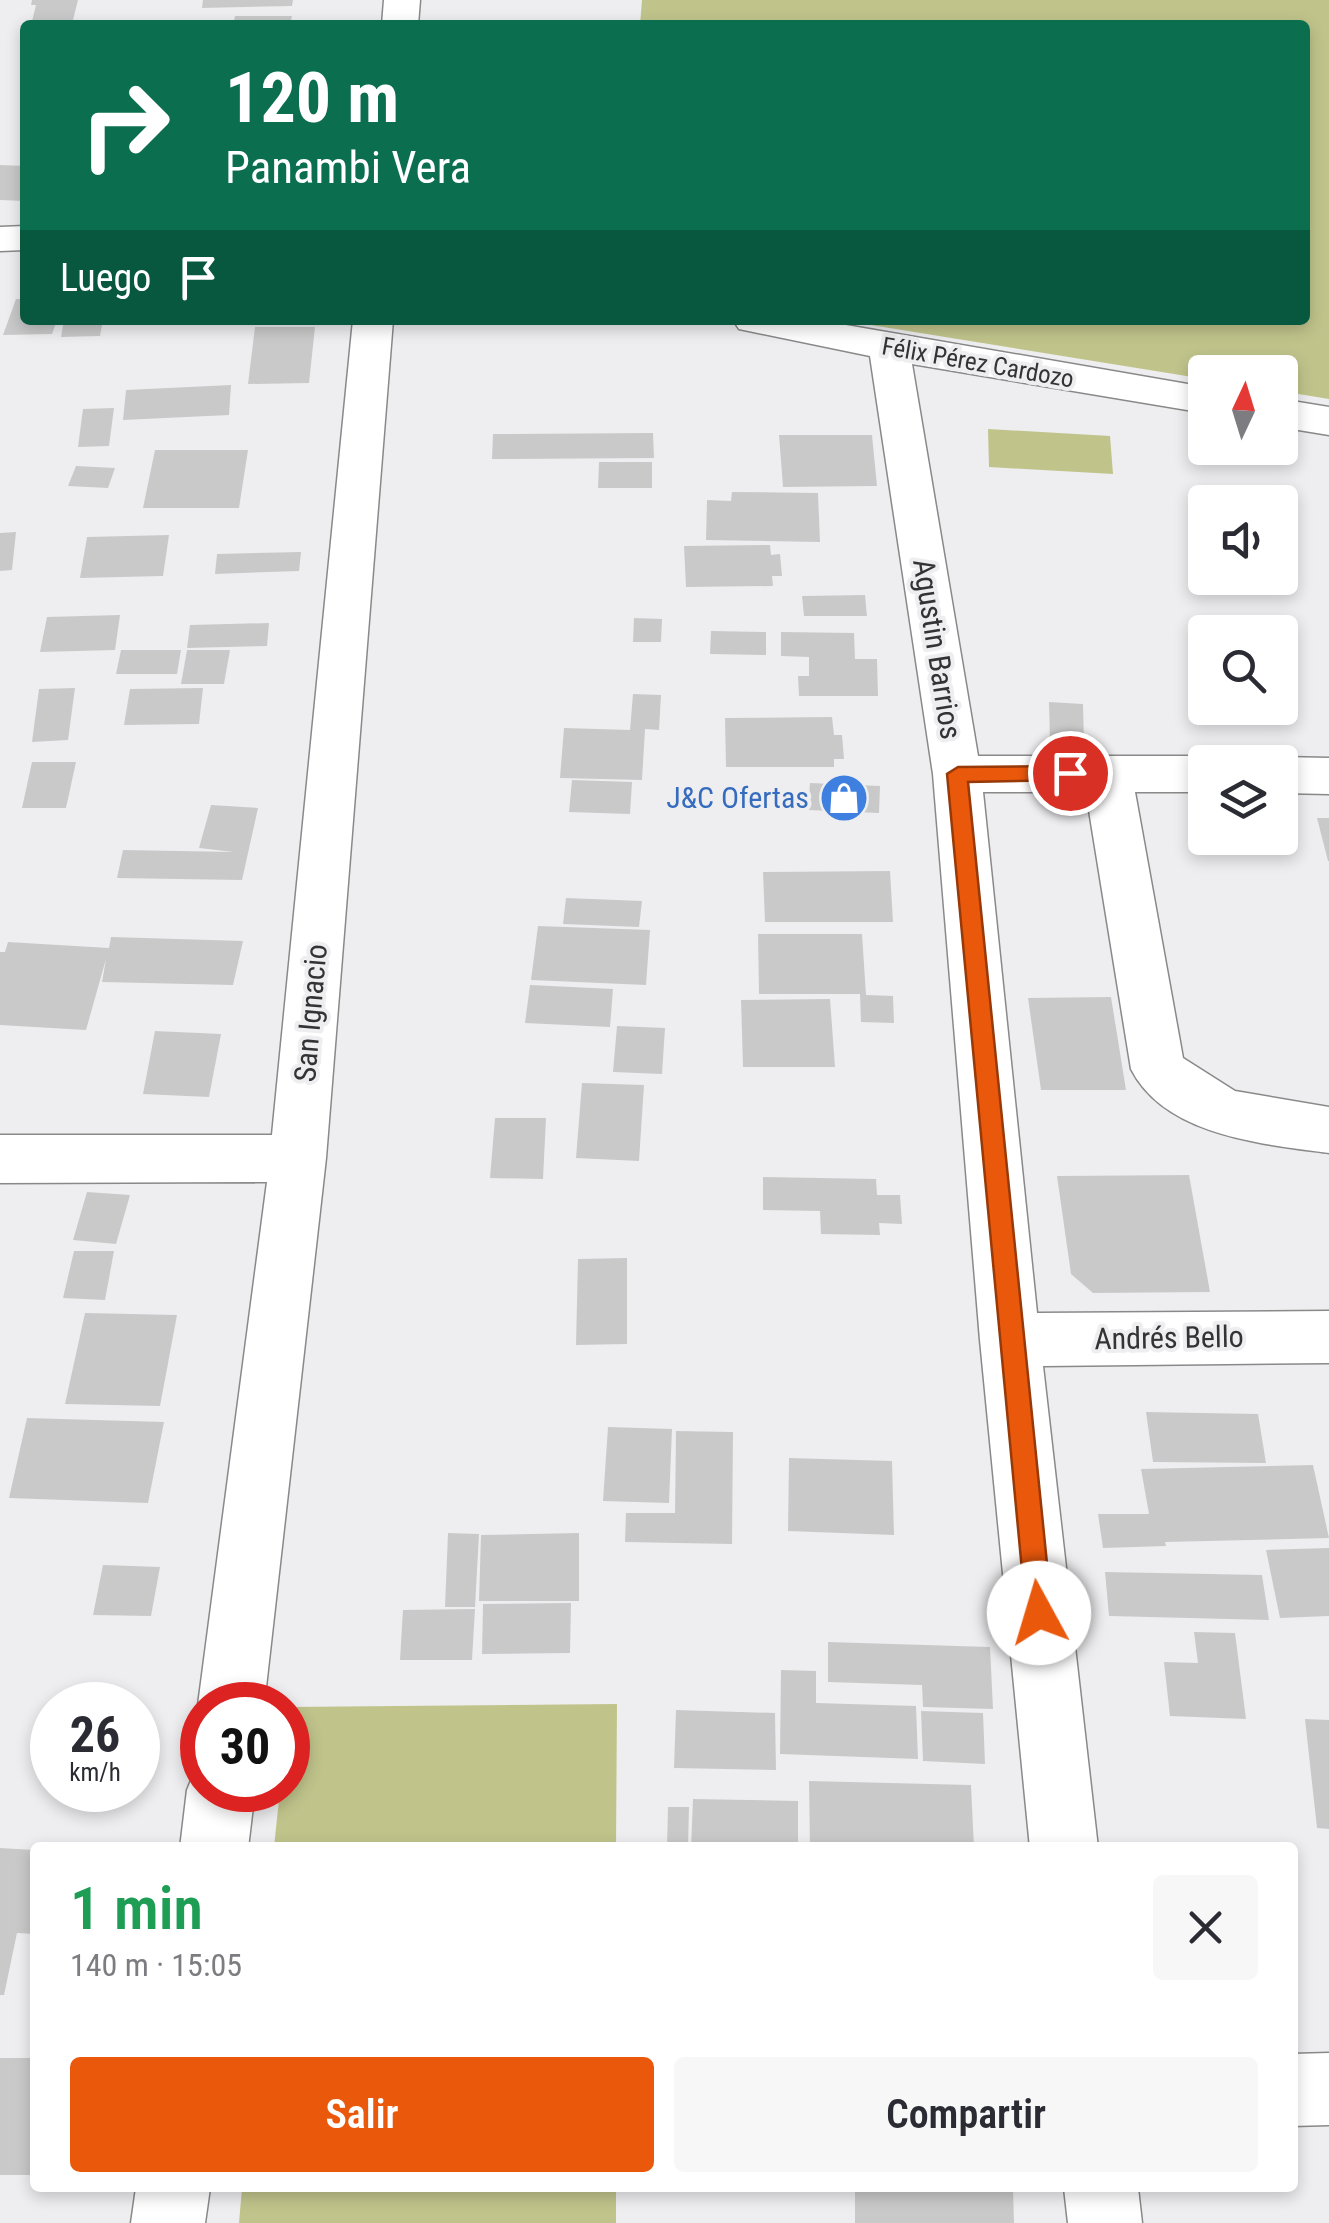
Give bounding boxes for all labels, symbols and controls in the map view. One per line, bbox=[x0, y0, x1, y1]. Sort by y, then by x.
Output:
text: 120 m bbox=[225, 57, 399, 139]
icon: right bbox=[60, 60, 190, 190]
text: Panambi Vera bbox=[225, 141, 471, 194]
icon: arrive bbox=[171, 250, 226, 305]
text: Luego bbox=[60, 256, 151, 300]
street label: Félix Pérez Cardozo bbox=[880, 331, 1076, 394]
north arrow bbox=[1188, 355, 1298, 465]
map controls bbox=[1188, 355, 1298, 855]
button: sound bbox=[1188, 485, 1298, 595]
street label: Agustin Barrios bbox=[906, 556, 969, 742]
button: search bbox=[1188, 615, 1298, 725]
pin bbox=[1028, 731, 1113, 816]
button: layers bbox=[1188, 745, 1298, 855]
icon: arrive bbox=[1043, 746, 1098, 801]
shop icon: J&C Ofertas bbox=[818, 772, 870, 824]
place label: J&C Ofertas bbox=[666, 780, 809, 815]
street label: San Ignacio bbox=[287, 943, 334, 1083]
street label: Andrés Bello bbox=[1094, 1319, 1244, 1356]
position arrow bbox=[987, 1561, 1091, 1665]
speed limit sign: 30 bbox=[180, 1682, 310, 1812]
text: 26 bbox=[70, 1706, 120, 1764]
text: km/h bbox=[69, 1758, 121, 1787]
text: 1 min bbox=[70, 1873, 203, 1944]
button: close bbox=[1153, 1875, 1258, 1980]
text: 140 m · 15:05 bbox=[70, 1946, 242, 1984]
button: Salir bbox=[70, 2057, 654, 2172]
button: Compartir bbox=[674, 2057, 1258, 2172]

